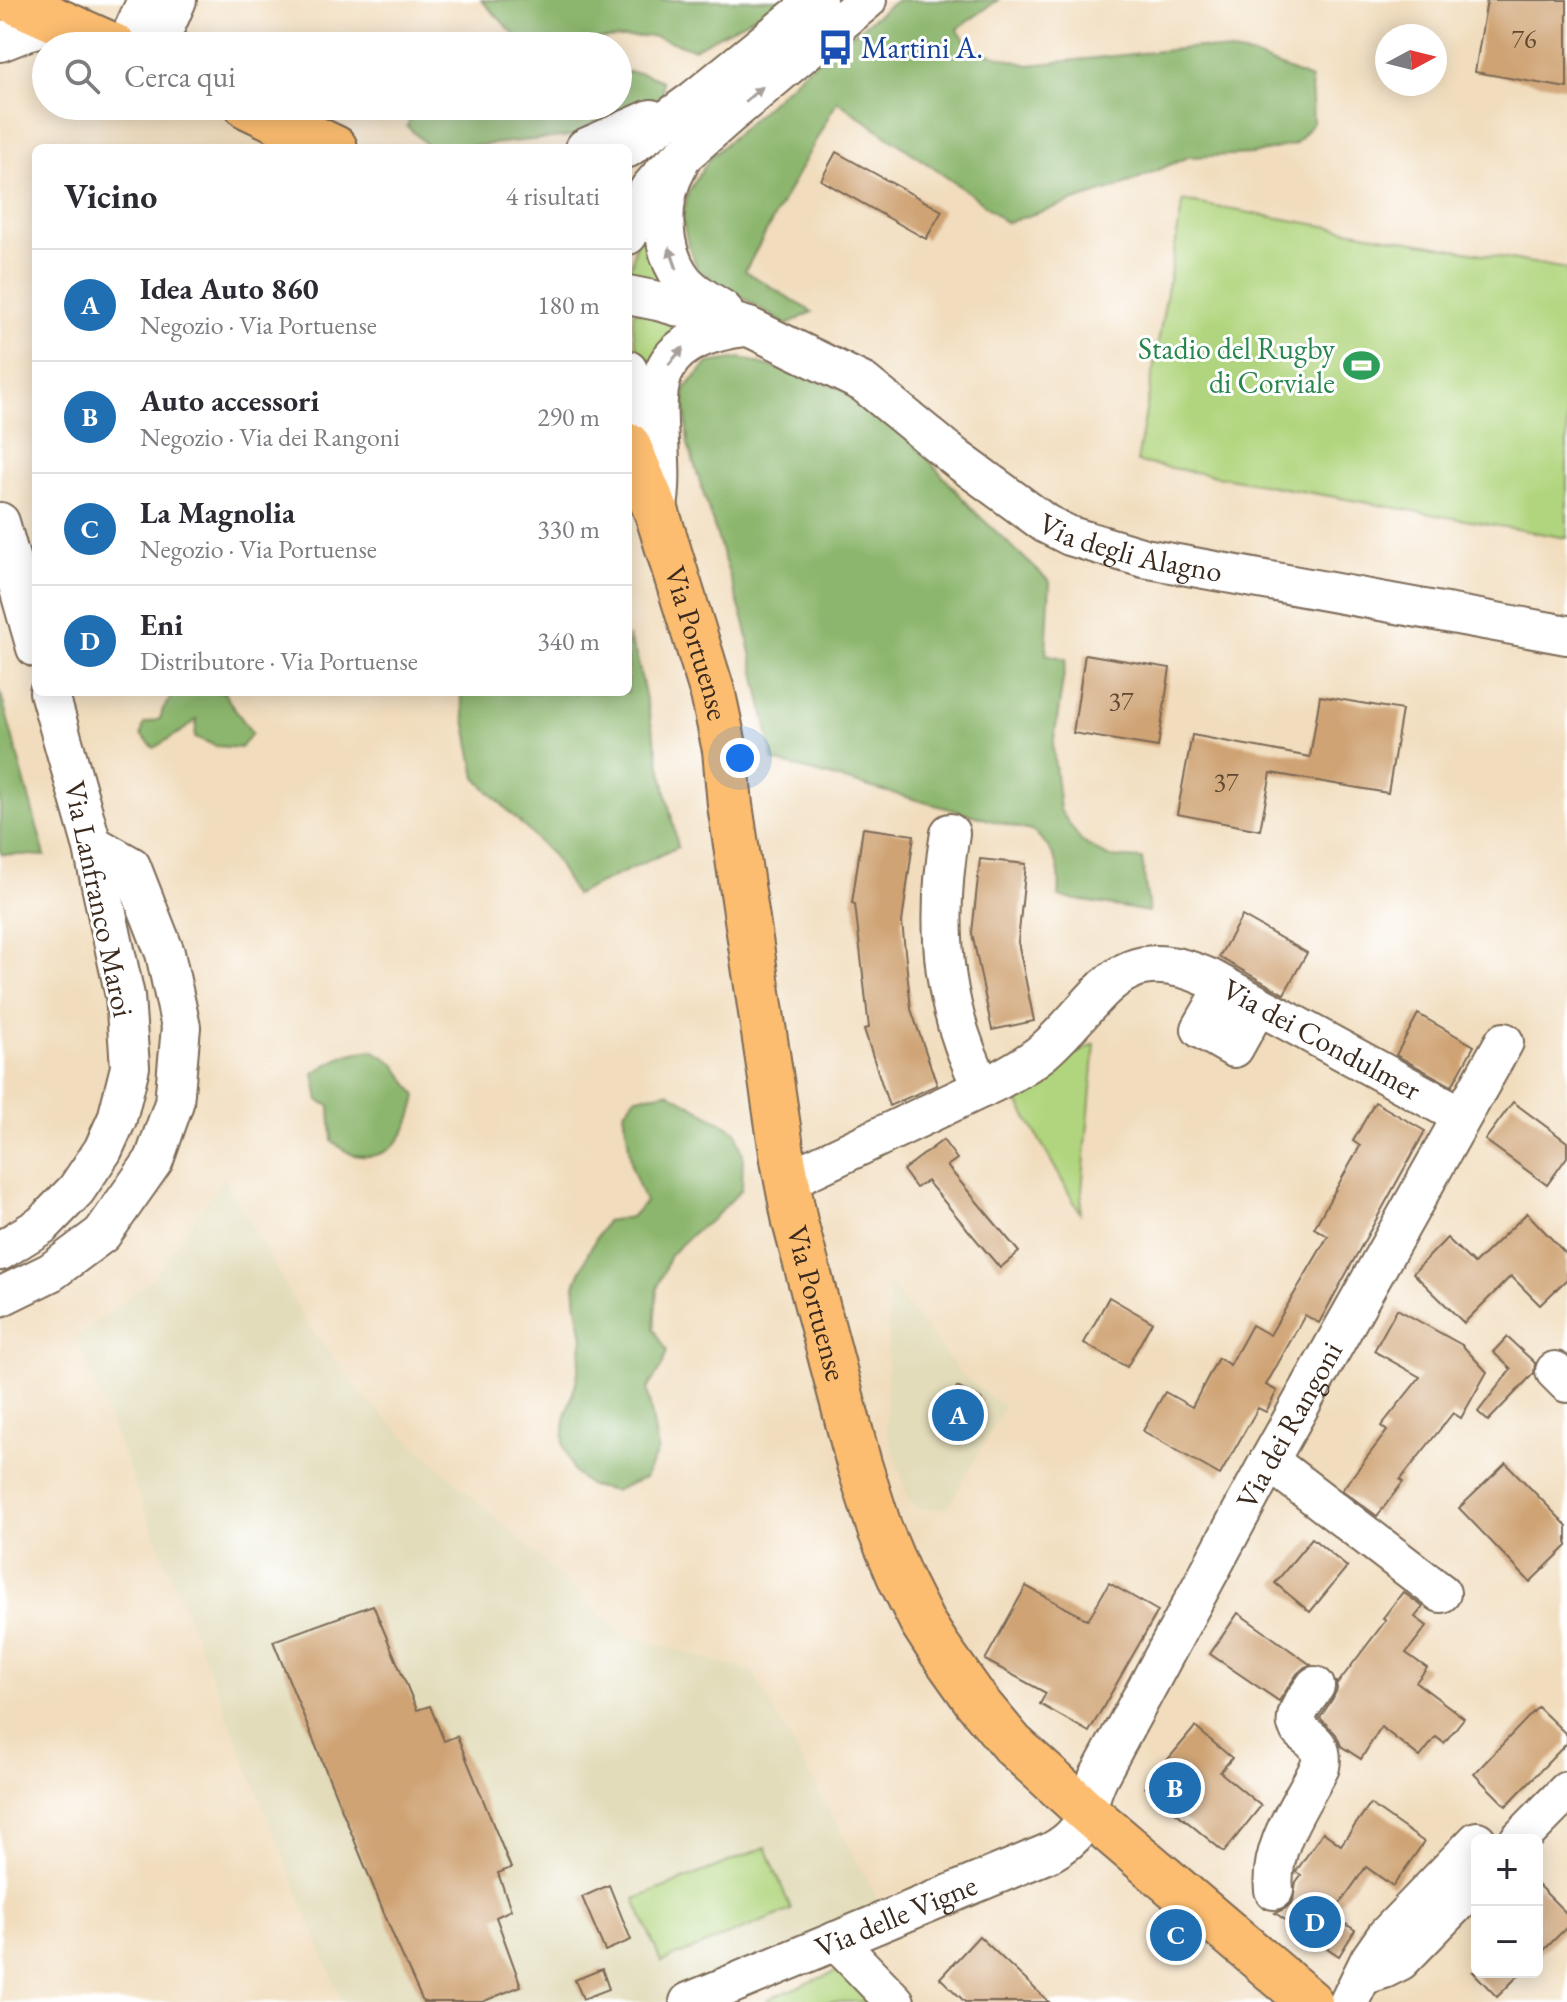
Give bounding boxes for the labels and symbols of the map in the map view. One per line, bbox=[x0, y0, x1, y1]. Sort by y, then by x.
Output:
house number: 76 bbox=[1512, 22, 1536, 56]
north arrow bbox=[1375, 24, 1447, 96]
place label: Martini A. bbox=[861, 28, 983, 67]
bus stop icon: Martini A. bbox=[816, 29, 854, 67]
one-way arrow bbox=[744, 86, 764, 103]
one-way arrow bbox=[666, 245, 678, 269]
place label: Stadio del Rugby di Corviale bbox=[1138, 329, 1336, 402]
one-way arrow bbox=[667, 347, 684, 367]
sports icon: Stadio del Rugby di Corviale bbox=[1342, 347, 1380, 385]
street label: Via degli Alagno bbox=[1032, 503, 1225, 591]
street label: Via Portuense bbox=[656, 561, 738, 724]
house number: 37 bbox=[1109, 684, 1134, 718]
your location bbox=[720, 738, 760, 778]
house number: 37 bbox=[1214, 765, 1239, 799]
street label: Via Lanfranco Maroi bbox=[55, 777, 144, 1021]
street label: Via dei Condulmer bbox=[1216, 969, 1428, 1109]
street label: Via Portuense bbox=[778, 1221, 856, 1385]
street label: Via dei Rangoni bbox=[1227, 1335, 1351, 1516]
pin: A bbox=[932, 1385, 984, 1445]
pin: B bbox=[1149, 1758, 1201, 1818]
street label: Via delle Vigne bbox=[809, 1865, 982, 1967]
pin: D bbox=[1289, 1892, 1341, 1952]
pin: C bbox=[1150, 1905, 1202, 1965]

